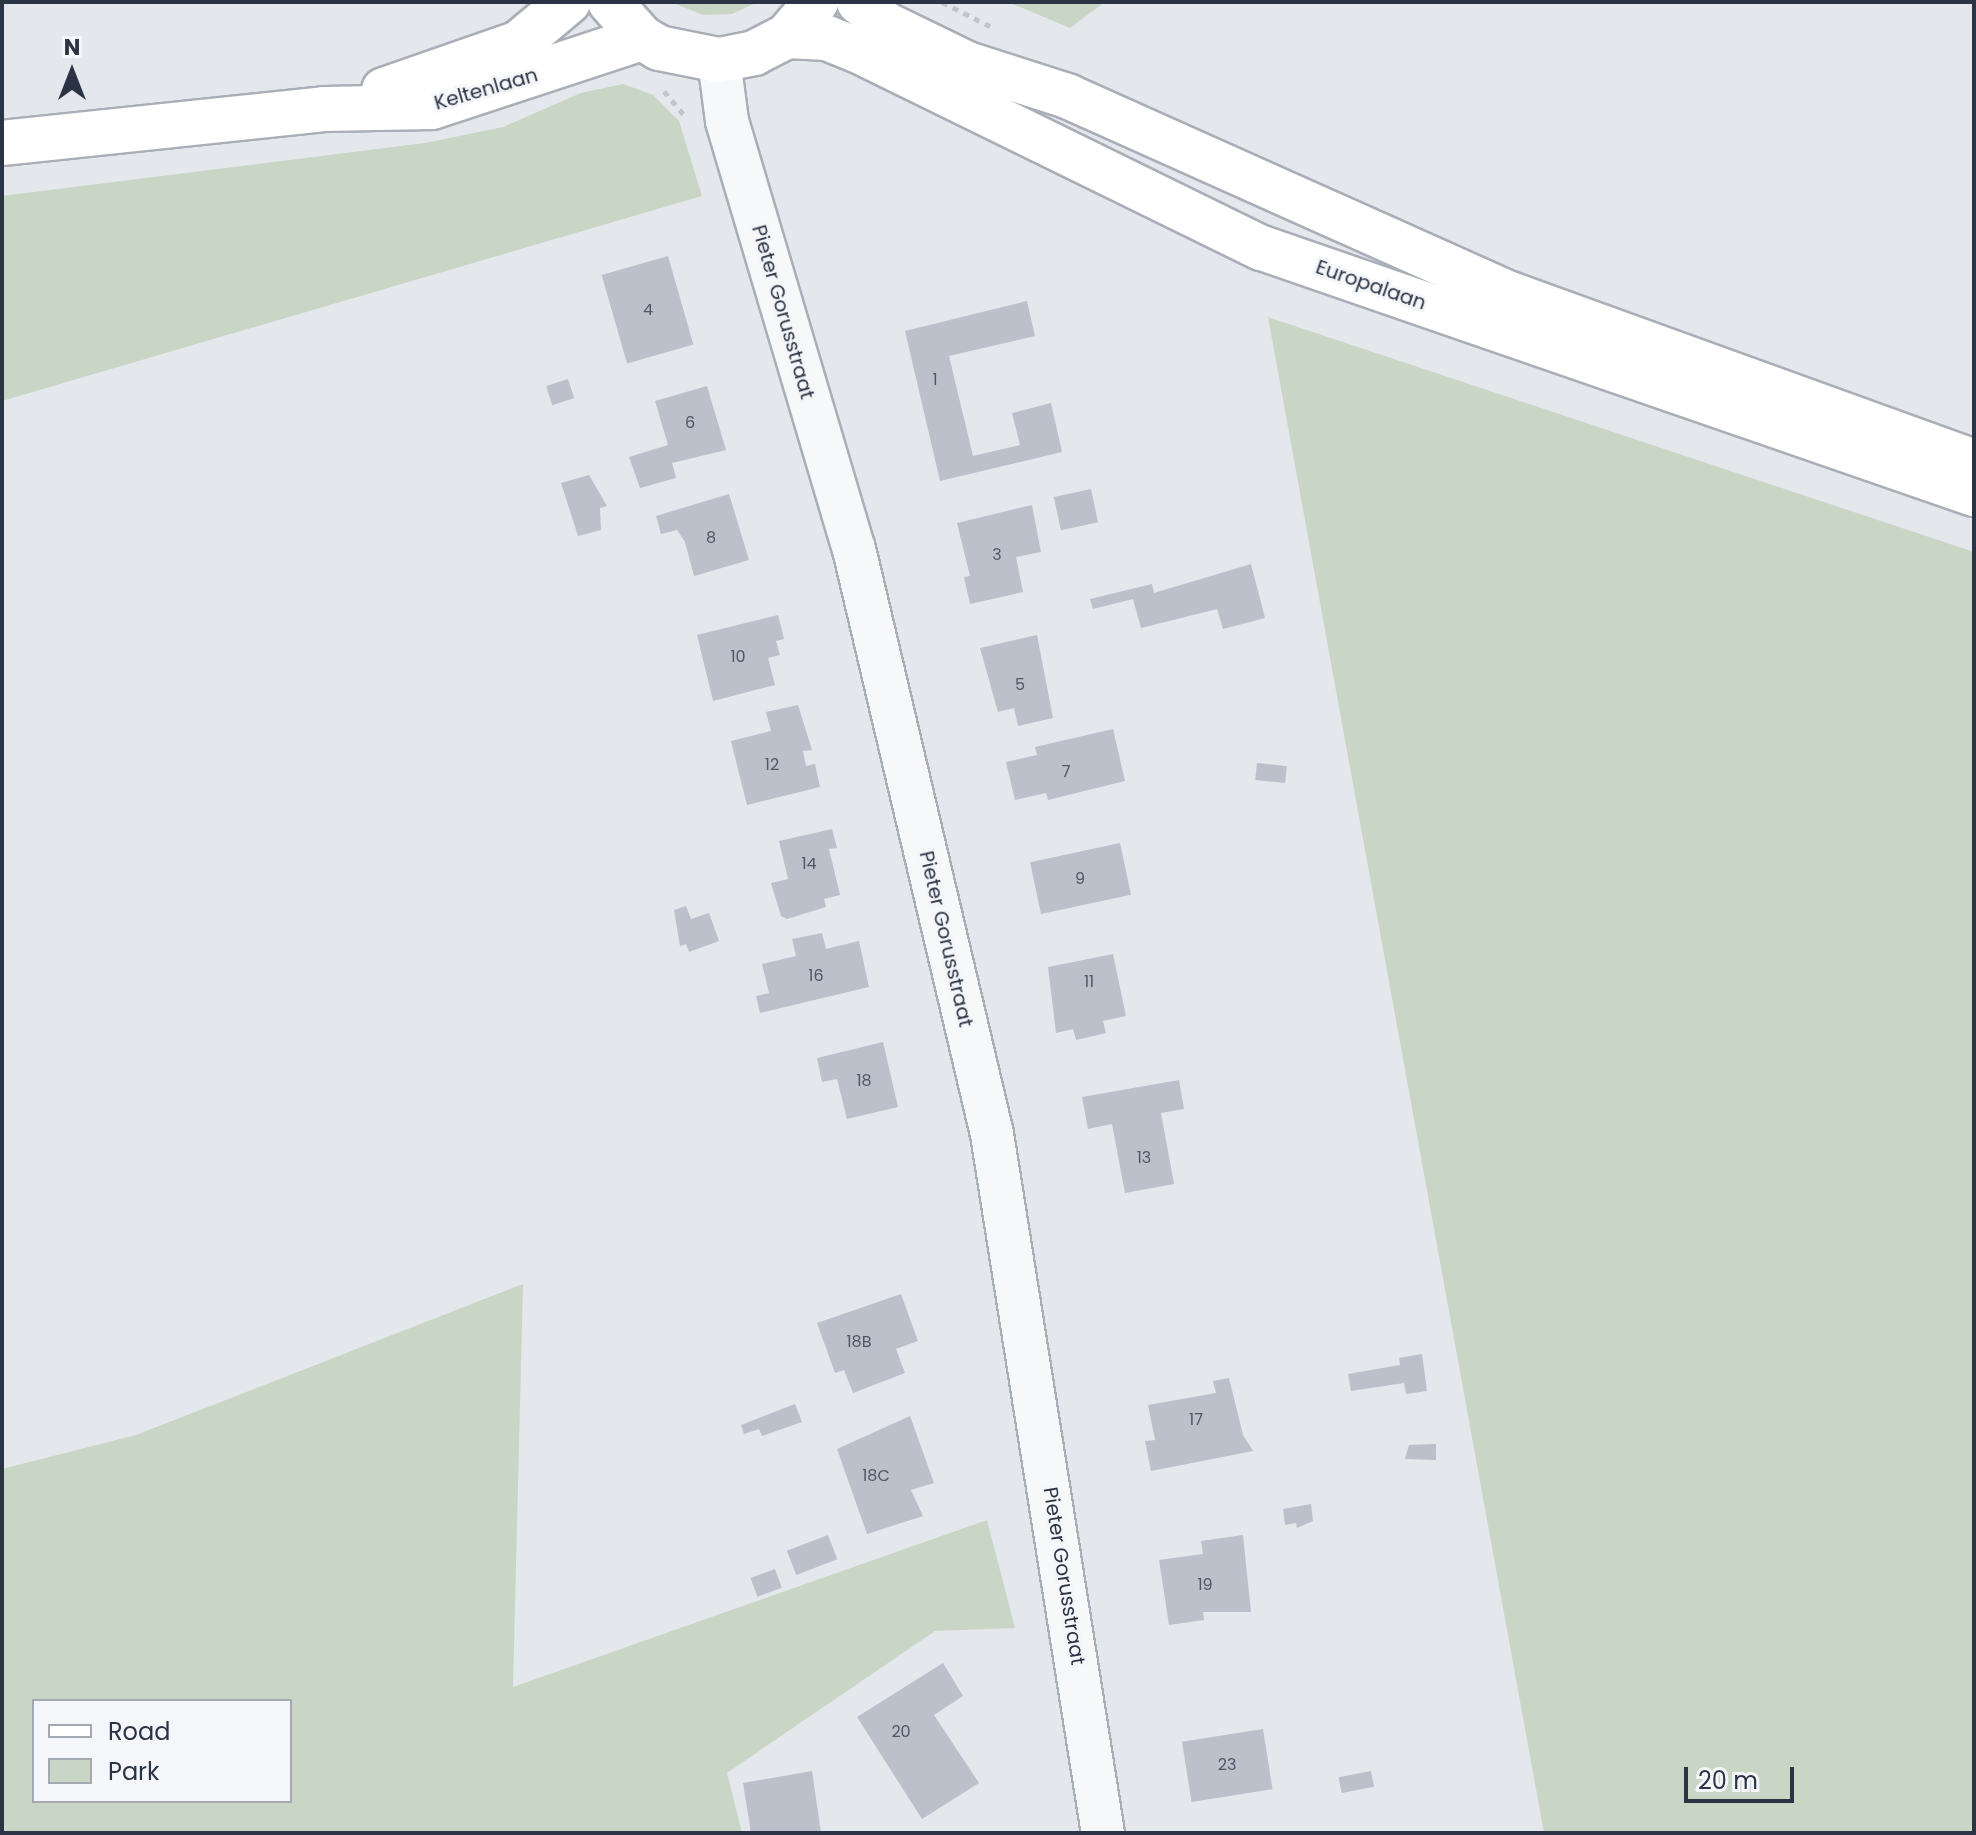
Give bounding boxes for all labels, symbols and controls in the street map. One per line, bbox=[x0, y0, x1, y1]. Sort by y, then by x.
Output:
north arrow bbox=[32, 32, 112, 112]
text: N bbox=[64, 32, 80, 63]
street label: Keltenlaan bbox=[431, 63, 541, 115]
street label: Pieter Gorusstraat bbox=[747, 222, 819, 402]
street label: Europalaan bbox=[1313, 255, 1429, 315]
house number: 4 bbox=[643, 300, 653, 320]
house number: 1 bbox=[932, 370, 938, 390]
house number: 6 bbox=[685, 413, 695, 433]
house number: 8 bbox=[706, 528, 716, 548]
house number: 3 bbox=[992, 545, 1002, 565]
house number: 10 bbox=[730, 647, 746, 667]
house number: 5 bbox=[1015, 675, 1025, 695]
house number: 12 bbox=[765, 755, 779, 775]
house number: 7 bbox=[1062, 762, 1070, 782]
street label: Pieter Gorusstraat bbox=[914, 849, 978, 1029]
house number: 14 bbox=[801, 854, 817, 874]
house number: 9 bbox=[1075, 869, 1085, 889]
house number: 16 bbox=[808, 966, 824, 986]
house number: 11 bbox=[1084, 972, 1094, 992]
house number: 18 bbox=[856, 1071, 872, 1091]
house number: 13 bbox=[1137, 1148, 1151, 1168]
house number: 18B bbox=[846, 1332, 872, 1352]
house number: 17 bbox=[1189, 1410, 1203, 1430]
house number: 18C bbox=[862, 1466, 890, 1486]
street label: Pieter Gorusstraat bbox=[1038, 1485, 1090, 1667]
house number: 19 bbox=[1197, 1575, 1213, 1595]
legend bbox=[32, 1699, 292, 1803]
text: Road bbox=[108, 1715, 170, 1748]
house number: 20 bbox=[891, 1722, 911, 1742]
scale bar bbox=[1688, 1751, 1798, 1801]
text: Park bbox=[108, 1755, 159, 1788]
house number: 23 bbox=[1218, 1755, 1236, 1775]
text: 20 m bbox=[1698, 1764, 1758, 1797]

